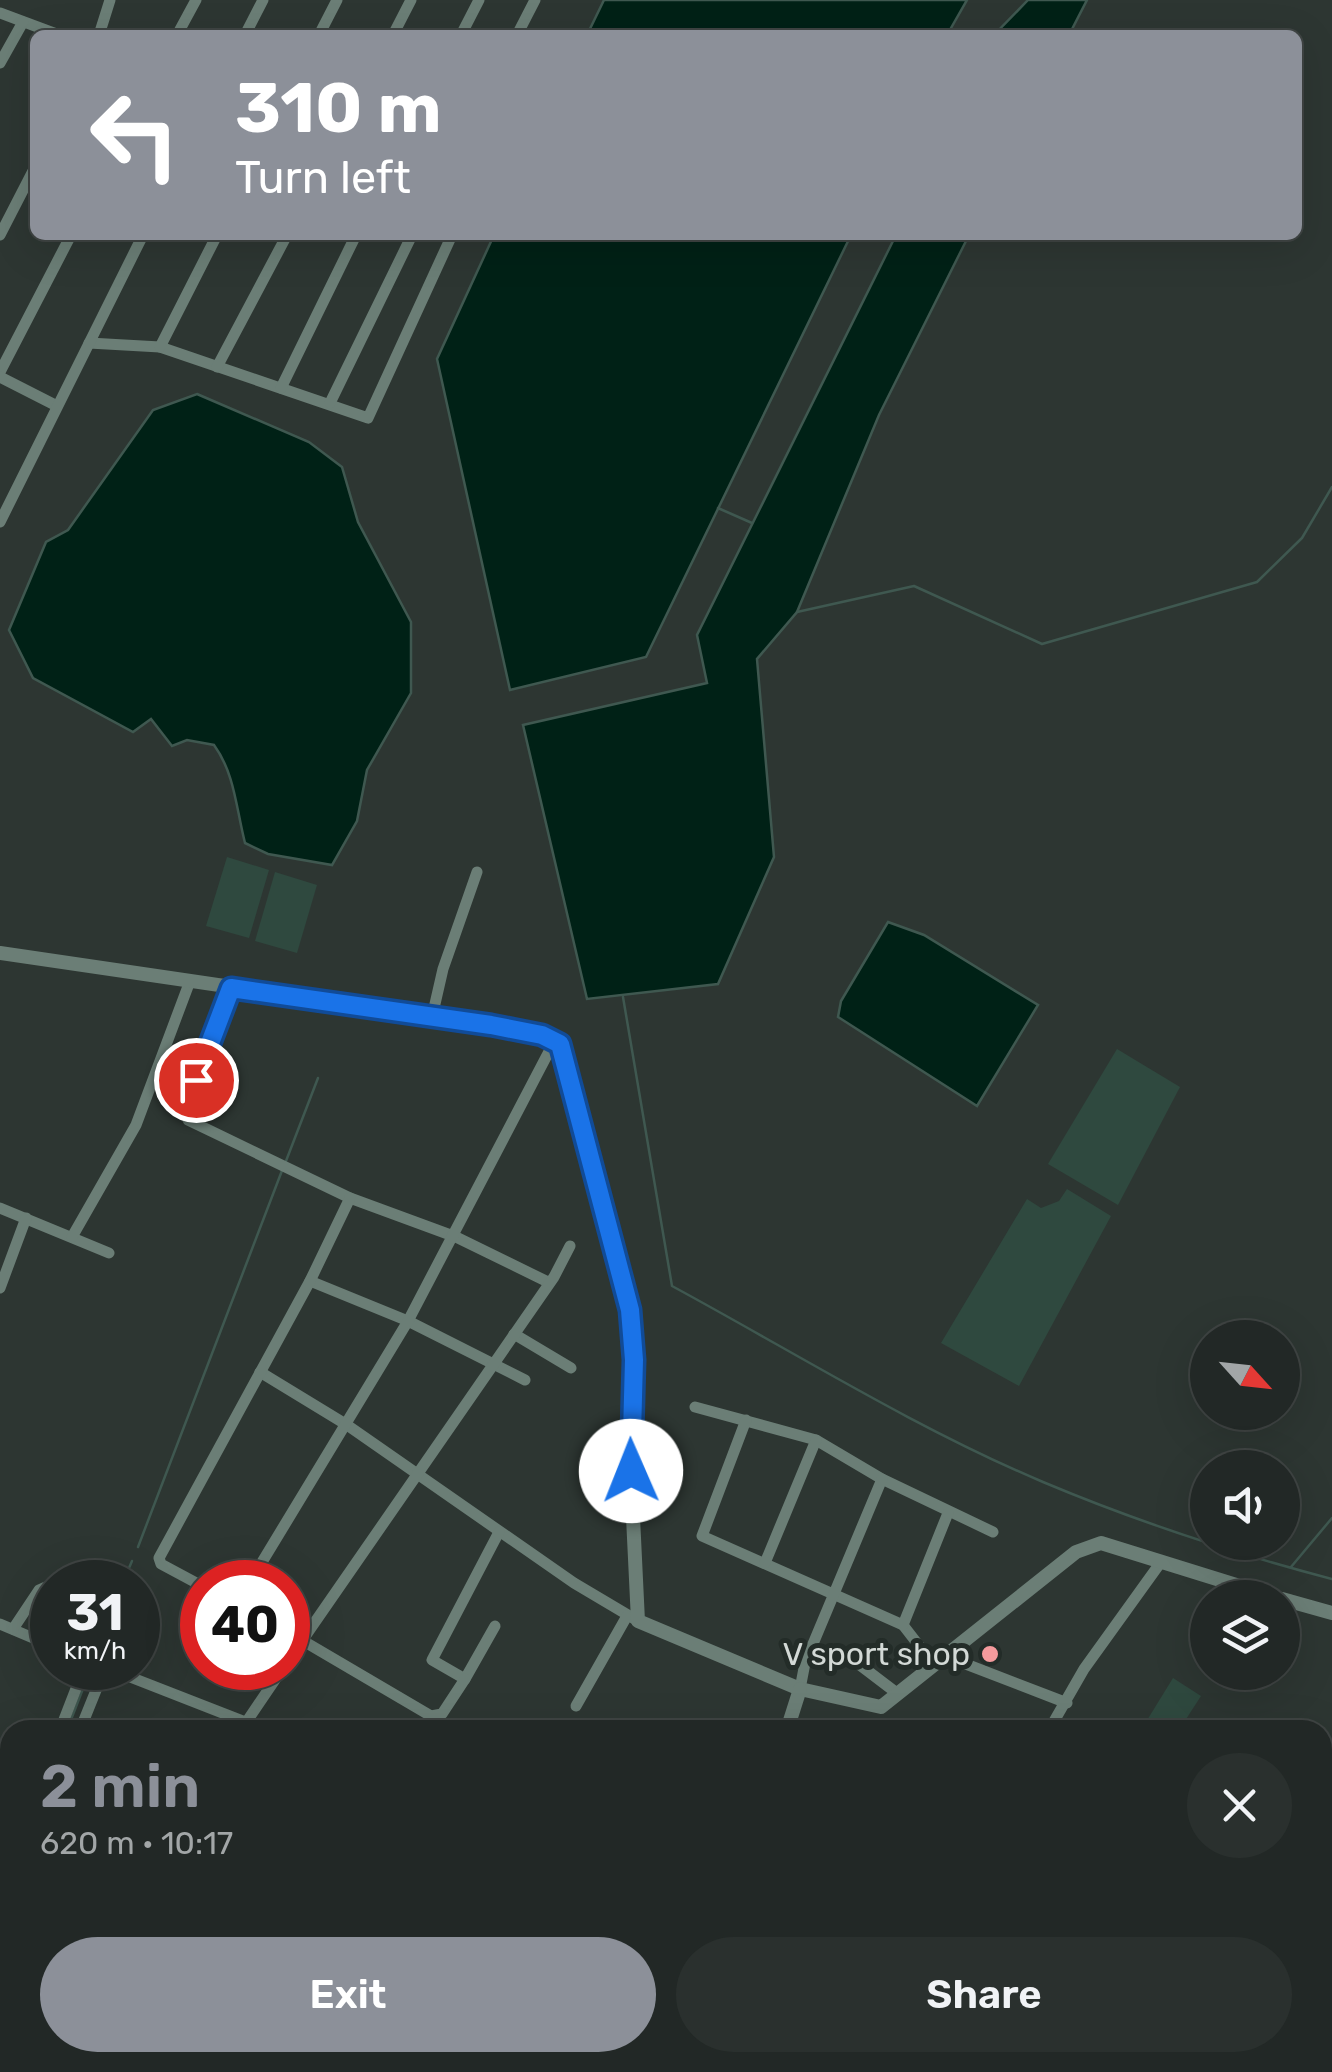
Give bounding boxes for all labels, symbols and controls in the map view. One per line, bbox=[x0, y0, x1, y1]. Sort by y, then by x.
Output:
text: 310 m bbox=[235, 67, 442, 150]
icon: left bbox=[70, 70, 200, 200]
text: Turn left bbox=[235, 151, 411, 204]
pin bbox=[154, 1038, 239, 1123]
icon: arrive bbox=[169, 1053, 224, 1108]
north arrow bbox=[1190, 1320, 1300, 1430]
map controls bbox=[1190, 1320, 1300, 1690]
position arrow bbox=[579, 1419, 683, 1523]
button: sound bbox=[1190, 1450, 1300, 1560]
speed limit sign: 40 bbox=[180, 1560, 310, 1690]
button: layers bbox=[1190, 1580, 1300, 1690]
text: 31 bbox=[66, 1583, 124, 1643]
place label: V sport shop bbox=[783, 1635, 970, 1673]
text: km/h bbox=[64, 1636, 126, 1665]
marker: V sport shop bbox=[979, 1643, 1001, 1665]
text: 2 min bbox=[40, 1751, 200, 1822]
button: close bbox=[1187, 1753, 1292, 1858]
text: 620 m · 10:17 bbox=[40, 1824, 233, 1862]
button: Exit bbox=[40, 1937, 656, 2052]
button: Share bbox=[676, 1937, 1292, 2052]

